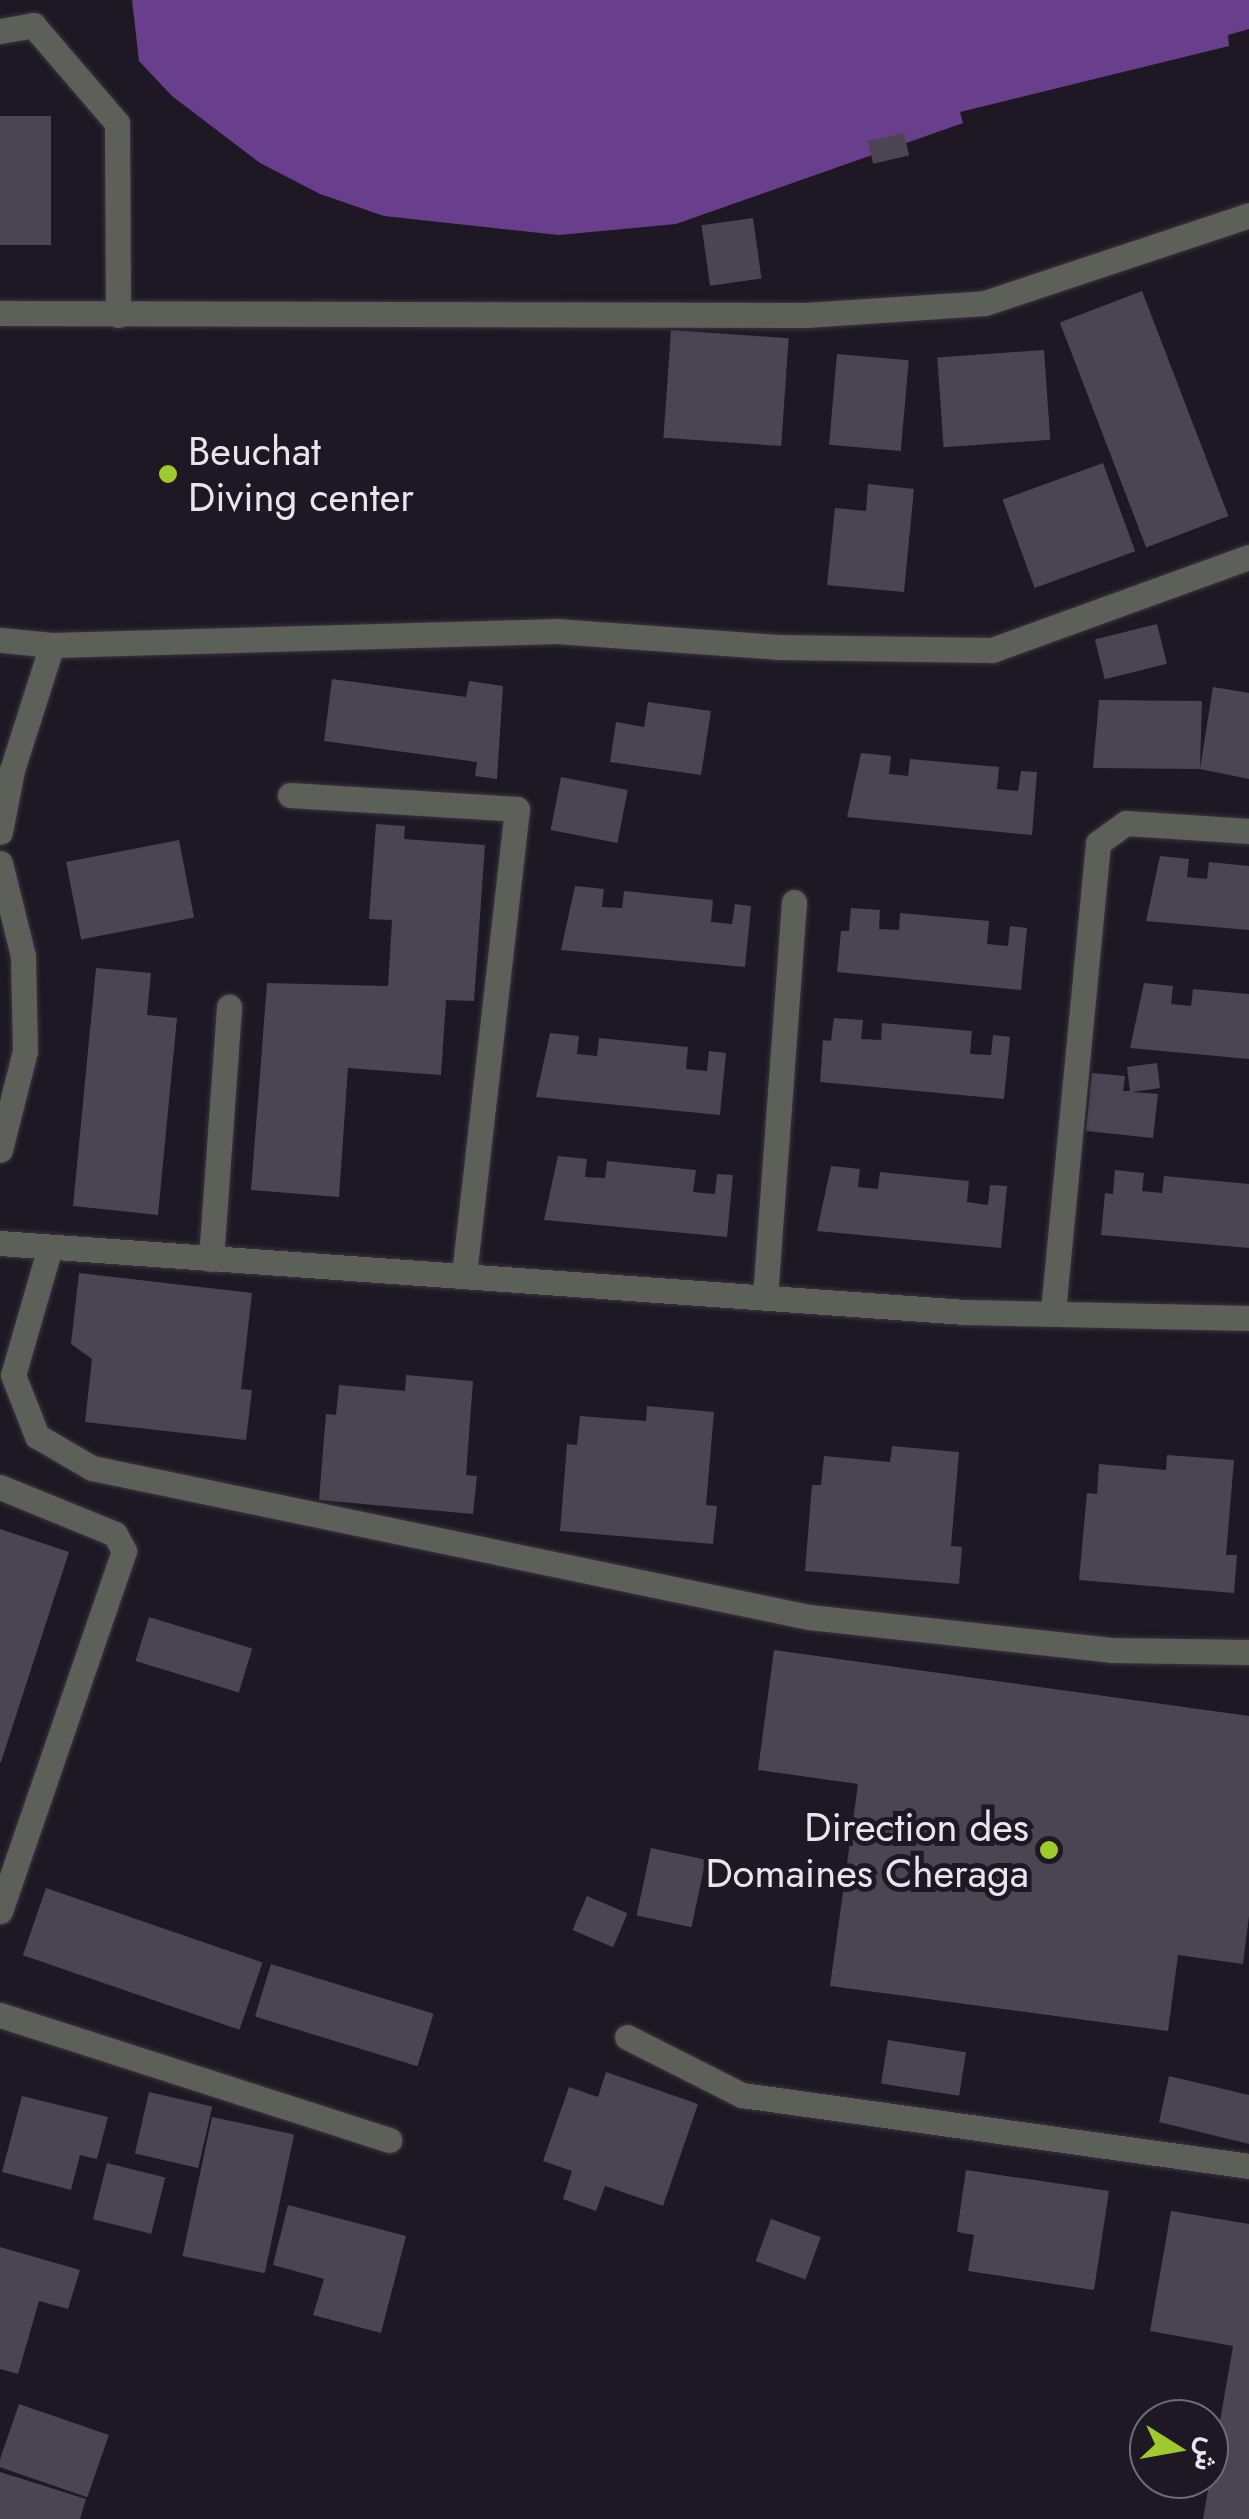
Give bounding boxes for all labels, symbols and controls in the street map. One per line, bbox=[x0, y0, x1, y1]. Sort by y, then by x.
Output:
place label: Beuchat Diving center bbox=[188, 427, 414, 521]
marker: Beuchat Diving center bbox=[157, 463, 179, 485]
place label: Direction des Domaines Cheraga bbox=[705, 1803, 1029, 1897]
marker: Direction des Domaines Cheraga bbox=[1038, 1839, 1060, 1861]
north arrow bbox=[1129, 2399, 1229, 2499]
text: ش bbox=[1184, 2434, 1230, 2475]

